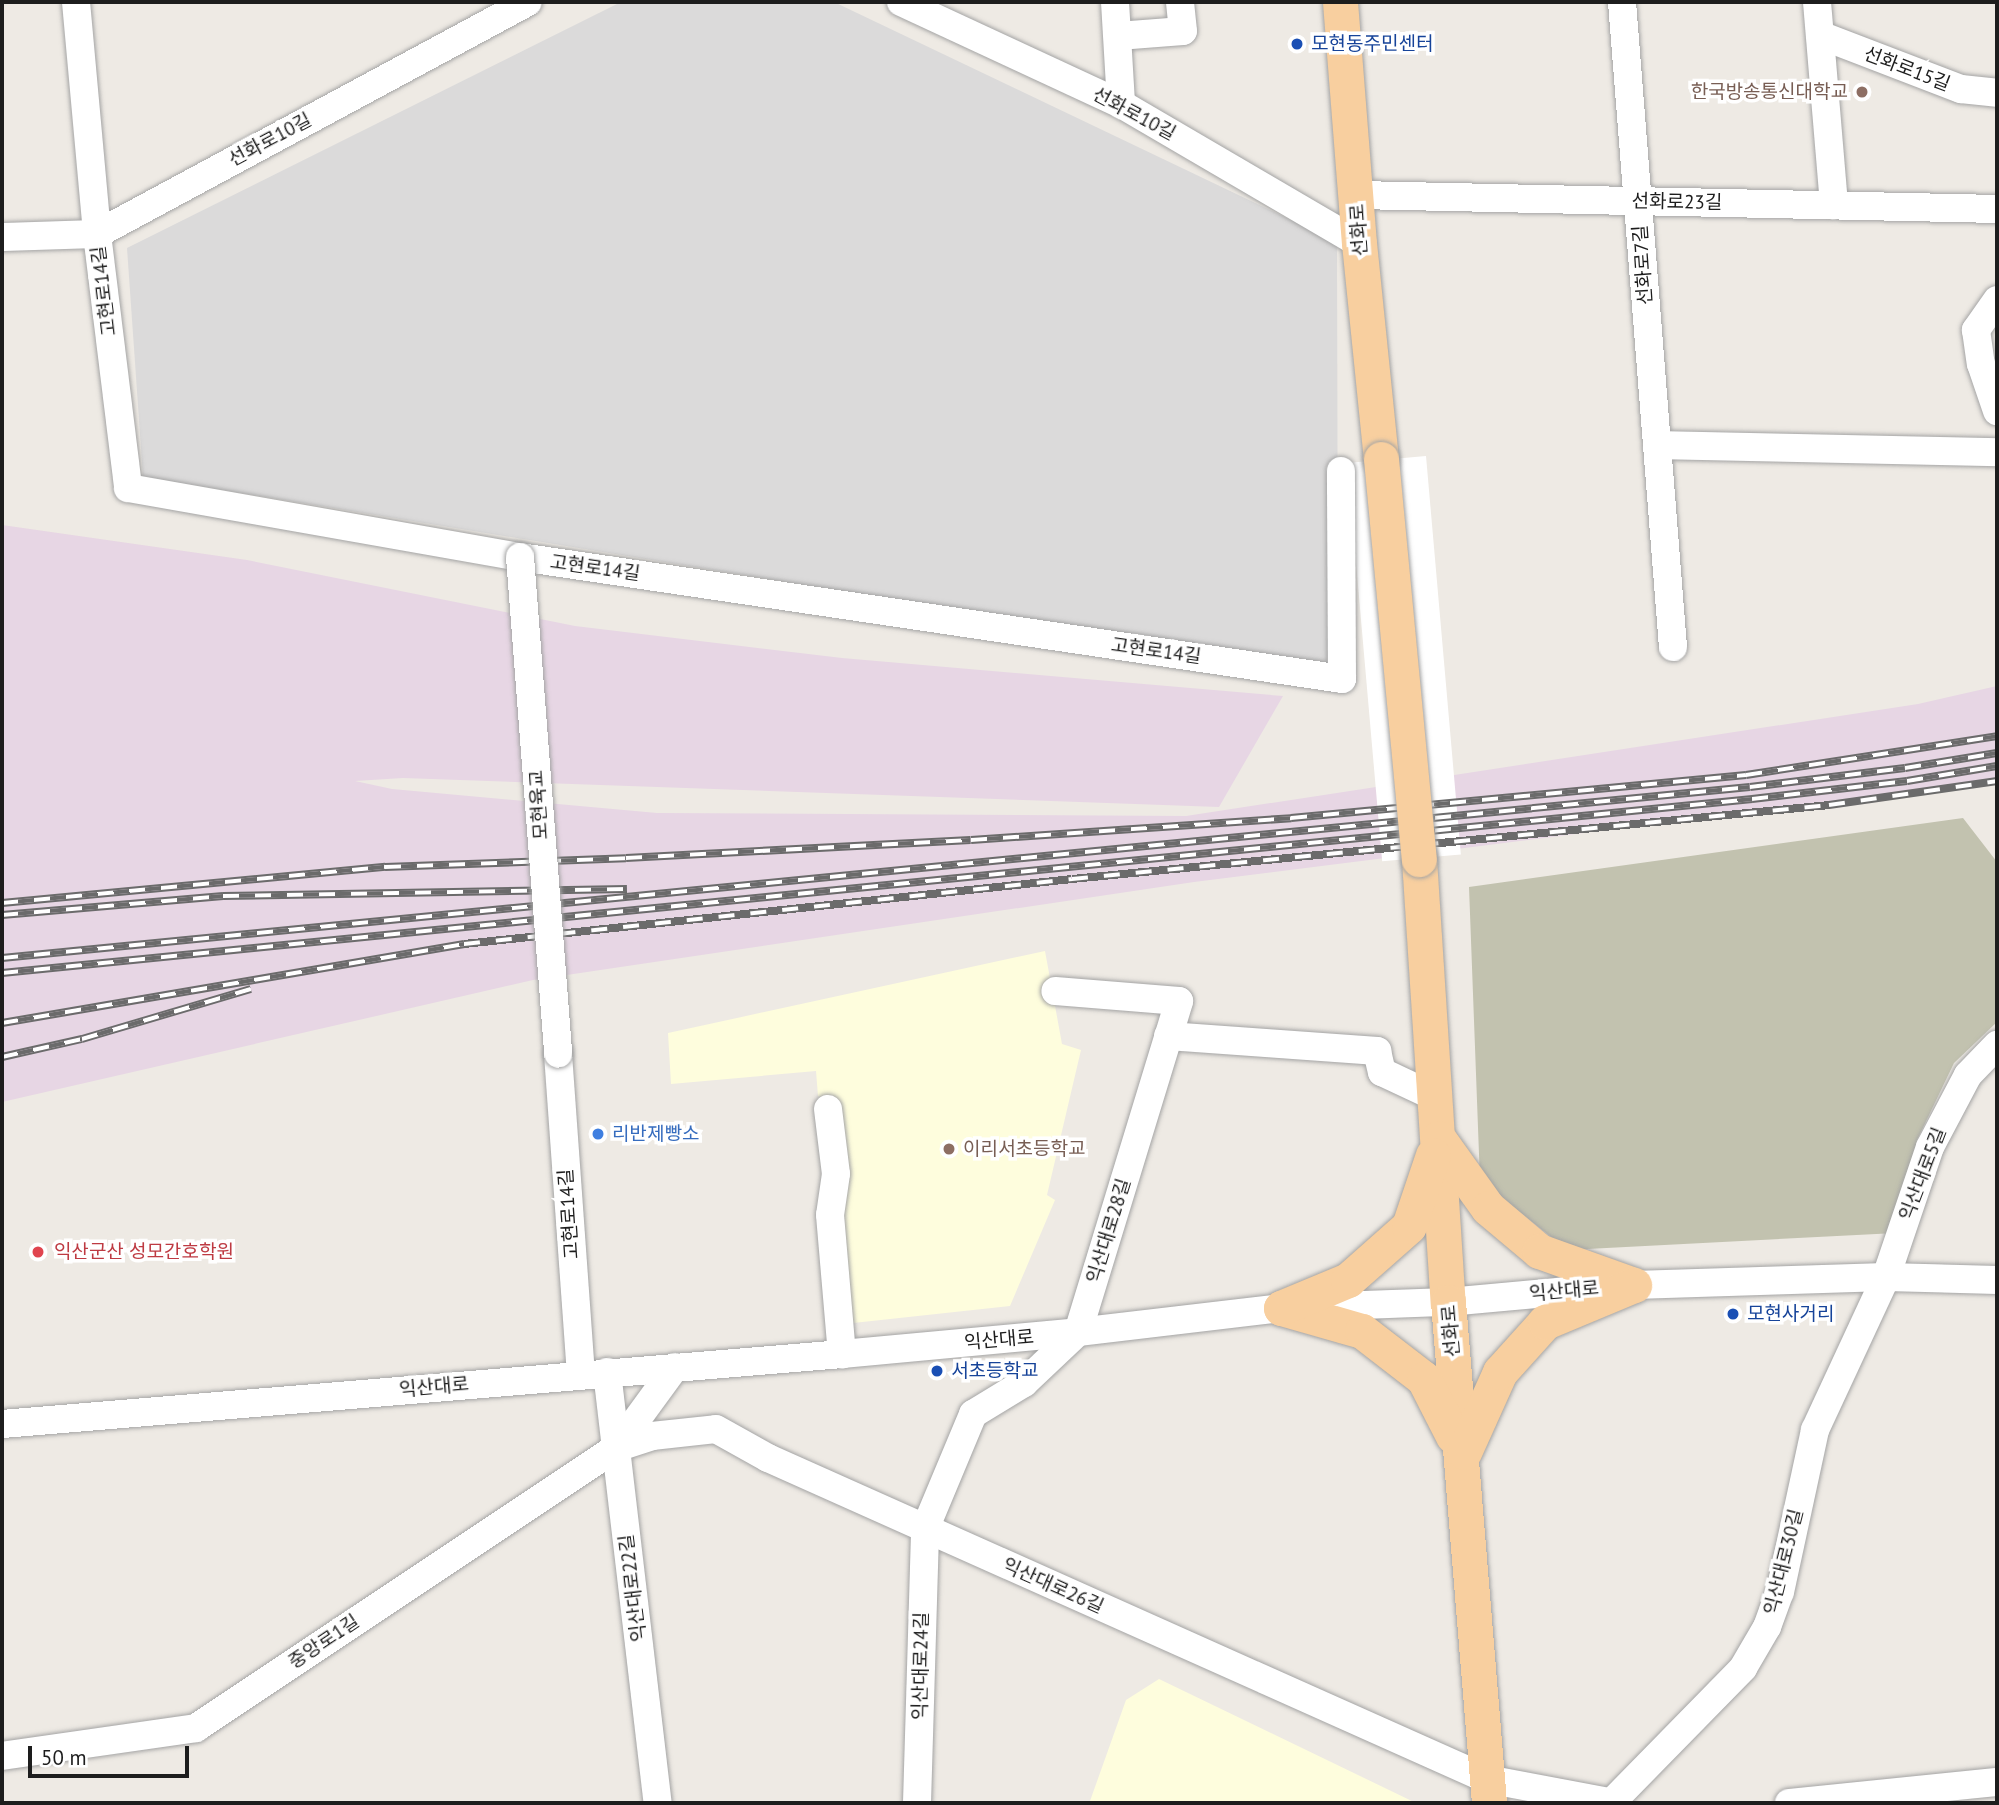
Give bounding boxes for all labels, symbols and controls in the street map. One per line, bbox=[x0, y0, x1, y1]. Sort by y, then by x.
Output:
place label: 모현동주민센터 bbox=[1311, 33, 1433, 55]
marker: 모현동주민센터 bbox=[1289, 36, 1305, 52]
street label: 선화로15길 bbox=[1861, 42, 1953, 96]
place label: 한국방송통신대학교 bbox=[1691, 81, 1848, 103]
street label: 선화로10길 bbox=[1089, 83, 1179, 145]
marker: 한국방송통신대학교 bbox=[1854, 84, 1870, 100]
street label: 선화로10길 bbox=[225, 109, 315, 171]
street label: 선화로23길 bbox=[1631, 190, 1723, 214]
street label: 선화로 bbox=[1346, 203, 1372, 257]
street label: 선화로7길 bbox=[1629, 224, 1657, 306]
street label: 고현로14길 bbox=[87, 245, 121, 337]
street label: 고현로14길 bbox=[549, 550, 641, 586]
street label: 고현로14길 bbox=[1110, 633, 1202, 669]
street label: 모현육교 bbox=[525, 769, 553, 841]
place label: 리반제빵소 bbox=[612, 1123, 699, 1145]
street label: 익산대로5길 bbox=[1895, 1124, 1951, 1224]
marker: 리반제빵소 bbox=[590, 1126, 606, 1142]
place label: 이리서초등학교 bbox=[963, 1138, 1085, 1160]
marker: 이리서초등학교 bbox=[941, 1141, 957, 1157]
street label: 고현로14길 bbox=[554, 1168, 584, 1260]
street label: 익산대로28길 bbox=[1082, 1176, 1136, 1286]
place label: 익산군산 성모간호학원 bbox=[54, 1241, 234, 1263]
marker: 익산군산 성모간호학원 bbox=[28, 1242, 48, 1262]
street label: 익산대로 bbox=[1528, 1277, 1600, 1305]
place label: 모현사거리 bbox=[1747, 1303, 1834, 1325]
street label: 선화로 bbox=[1437, 1304, 1465, 1358]
marker: 모현사거리 bbox=[1725, 1306, 1741, 1322]
street label: 익산대로 bbox=[963, 1326, 1035, 1354]
place label: 서초등학교 bbox=[951, 1360, 1038, 1382]
marker: 서초등학교 bbox=[929, 1363, 945, 1379]
street label: 익산대로 bbox=[398, 1373, 470, 1401]
street label: 익산대로30길 bbox=[1760, 1507, 1808, 1617]
street label: 익산대로22길 bbox=[615, 1533, 651, 1643]
street label: 익산대로26길 bbox=[999, 1554, 1107, 1618]
street label: 중앙로1길 bbox=[284, 1610, 364, 1674]
street label: 익산대로24길 bbox=[909, 1612, 933, 1720]
scale bar bbox=[32, 1731, 192, 1775]
text: 50 m bbox=[41, 1744, 87, 1771]

